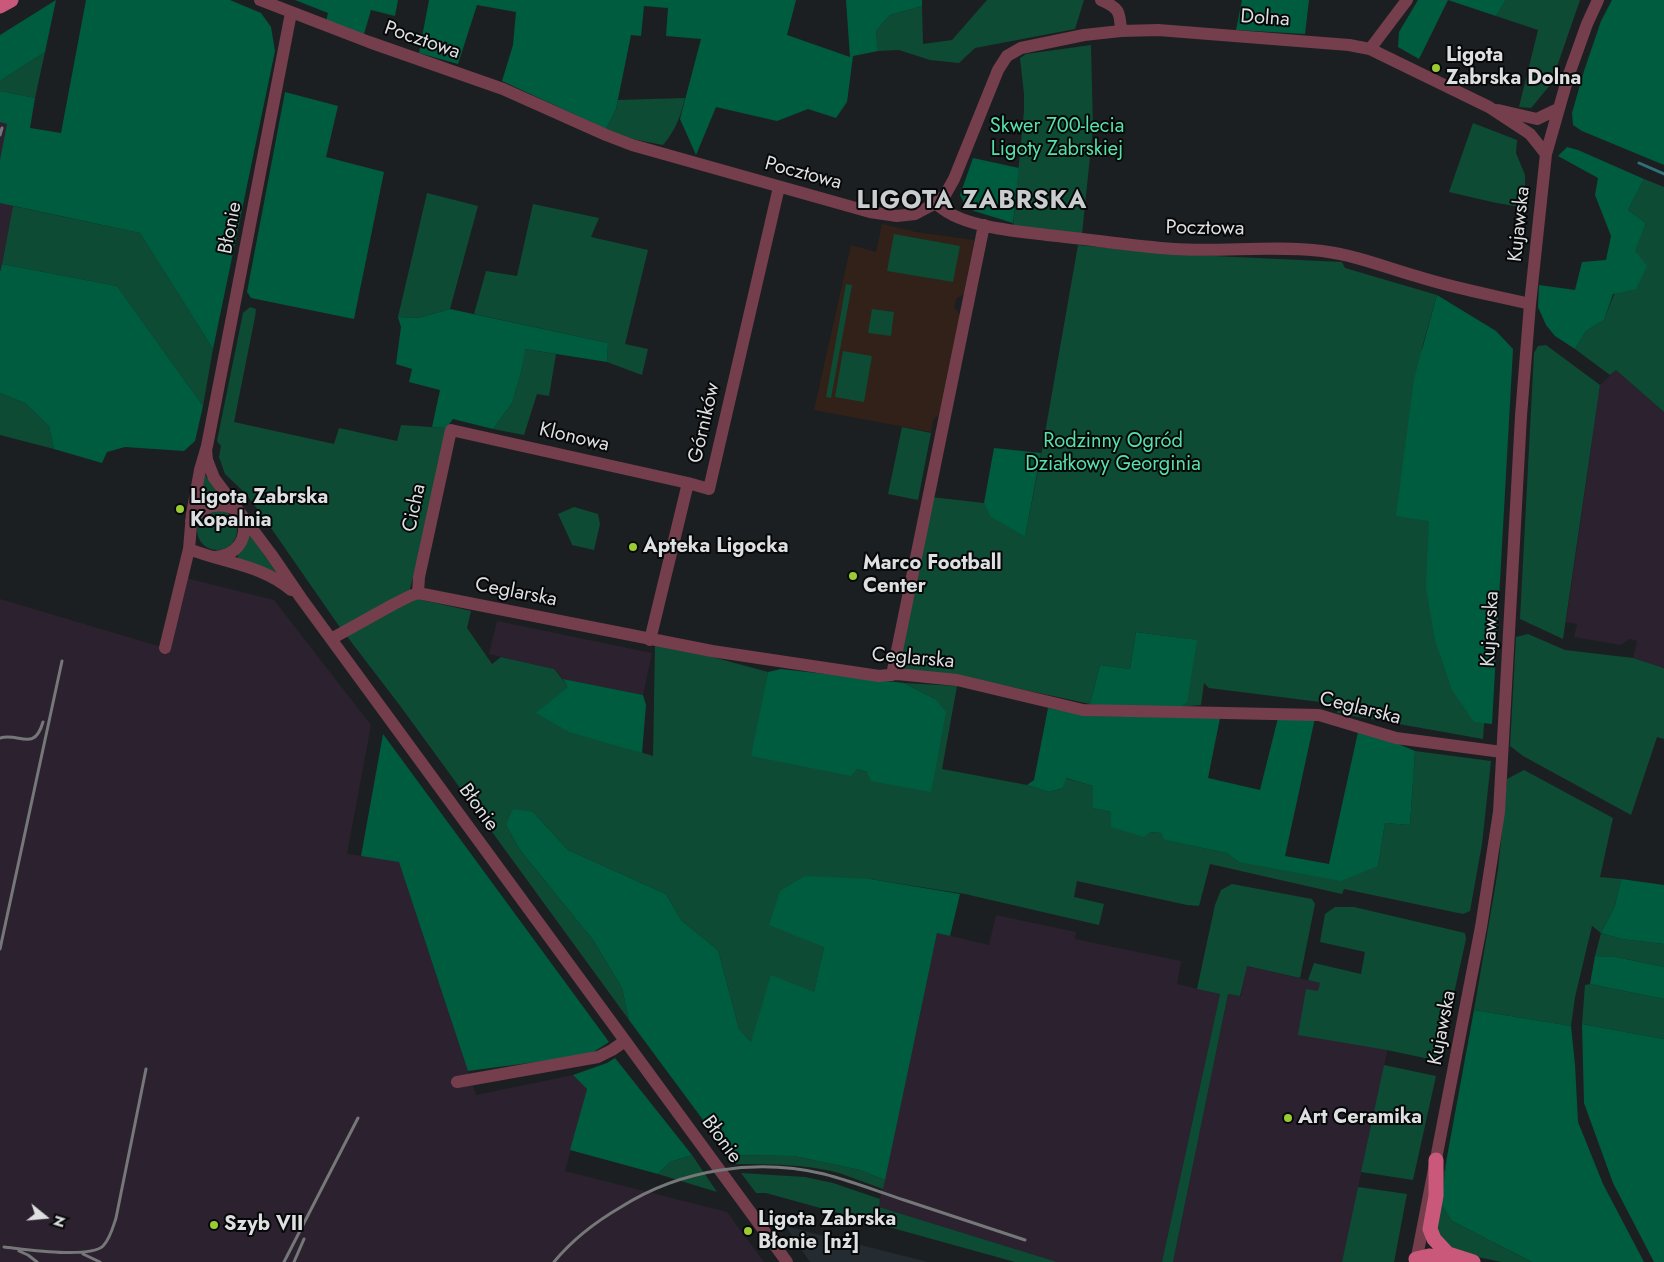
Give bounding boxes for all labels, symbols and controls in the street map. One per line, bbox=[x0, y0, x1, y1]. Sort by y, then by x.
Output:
street label: Dolna bbox=[1240, 5, 1290, 33]
street label: Pocztowa bbox=[381, 17, 463, 65]
place label: Ligota Zabrska Dolna bbox=[1446, 44, 1581, 91]
marker: Ligota Zabrska Dolna bbox=[1430, 62, 1442, 74]
park label: Skwer 700-lecia Ligoty Zabrskiej bbox=[990, 115, 1124, 162]
street label: Pocztowa bbox=[762, 152, 844, 196]
street label: Kujawska bbox=[1504, 185, 1536, 263]
district label: LIGOTA ZABRSKA bbox=[855, 187, 1089, 217]
street label: Błonie bbox=[214, 200, 248, 256]
street label: Pocztowa bbox=[1165, 216, 1245, 242]
street label: Górników bbox=[684, 380, 726, 466]
street label: Klonowa bbox=[537, 418, 611, 458]
park label: Rodzinny Ogród Działkowy Georginia bbox=[1025, 430, 1201, 477]
street label: Cicha bbox=[398, 482, 432, 534]
place label: Ligota Zabrska Kopalnia bbox=[190, 486, 328, 533]
marker: Ligota Zabrska Kopalnia bbox=[174, 503, 186, 515]
place label: Apteka Ligocka bbox=[643, 535, 788, 559]
marker: Apteka Ligocka bbox=[627, 541, 639, 553]
place label: Marco Football Center bbox=[863, 552, 1002, 599]
marker: Marco Football Center bbox=[847, 570, 859, 582]
street label: Ceglarska bbox=[473, 573, 559, 613]
street label: Kujawska bbox=[1477, 591, 1505, 667]
street label: Ceglarska bbox=[871, 643, 955, 675]
street label: Ceglarska bbox=[1317, 687, 1403, 731]
street label: Błonie bbox=[453, 780, 503, 836]
street label: Kujawska bbox=[1424, 989, 1462, 1067]
place label: Art Ceramika bbox=[1298, 1106, 1422, 1130]
street label: Błonie bbox=[696, 1112, 746, 1168]
marker: Art Ceramika bbox=[1282, 1112, 1294, 1124]
north arrow bbox=[20, 1192, 70, 1242]
place label: Ligota Zabrska Błonie [nż] bbox=[758, 1208, 896, 1255]
text: N bbox=[48, 1213, 71, 1230]
place label: Szyb VII bbox=[224, 1213, 303, 1237]
marker: Szyb VII bbox=[208, 1219, 220, 1231]
marker: Ligota Zabrska Błonie [nż] bbox=[742, 1225, 754, 1237]

